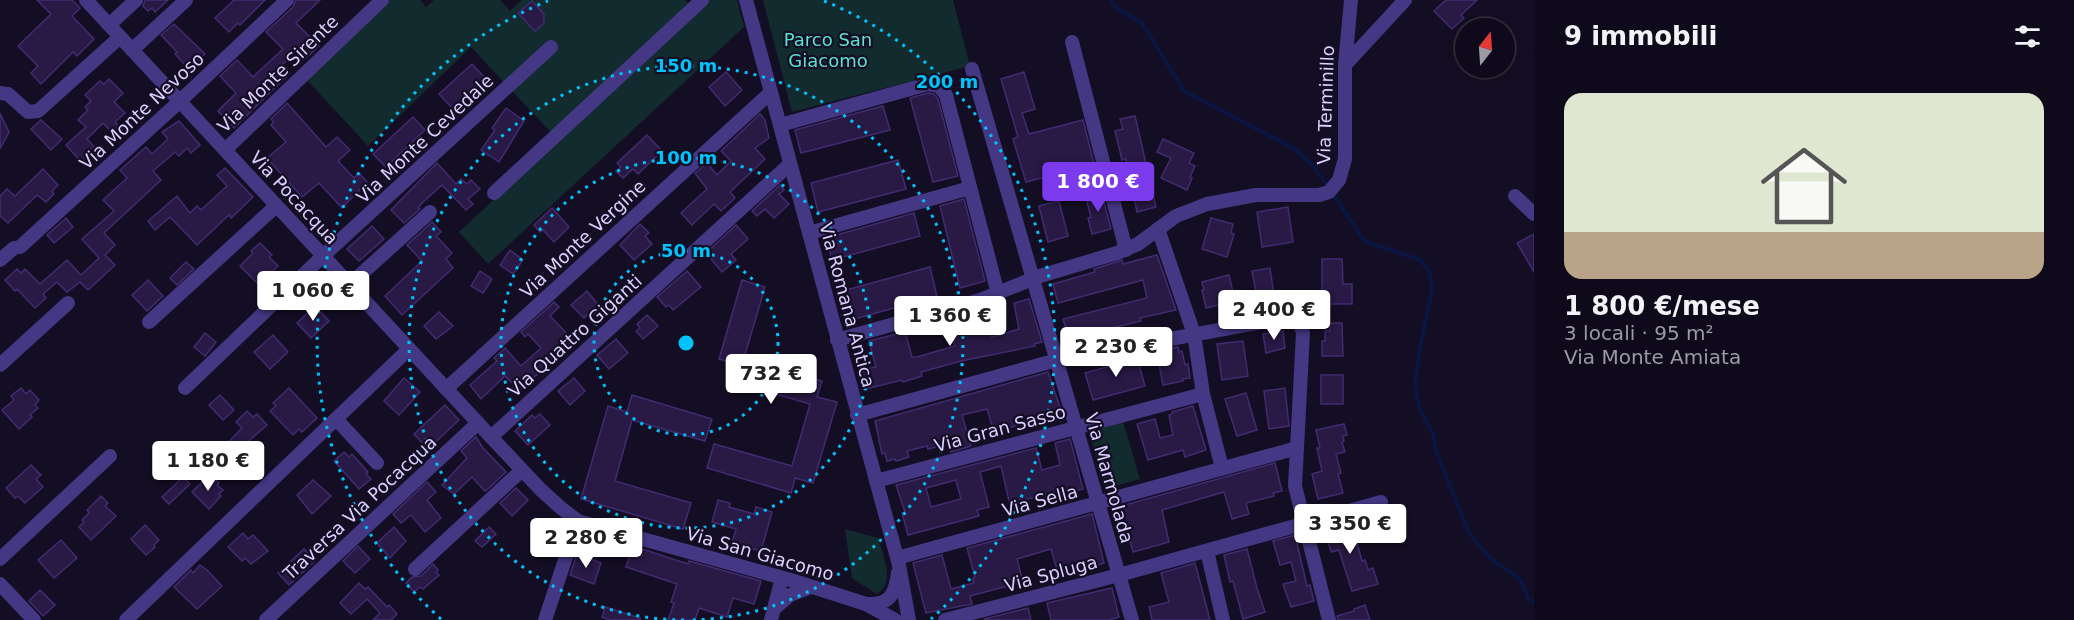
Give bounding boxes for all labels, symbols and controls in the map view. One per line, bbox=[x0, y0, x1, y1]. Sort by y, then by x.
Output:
street label: Via Monte Sirente bbox=[213, 11, 342, 137]
north arrow bbox=[1455, 18, 1515, 78]
map controls bbox=[1455, 18, 1515, 78]
icon: filters bbox=[2011, 20, 2044, 53]
text: 9 immobili bbox=[1564, 21, 1717, 51]
park label: Parco San Giacomo bbox=[784, 29, 872, 71]
street label: Via Terminillo bbox=[1313, 45, 1338, 165]
street label: Via Monte Nevoso bbox=[75, 48, 208, 174]
text: 150 m bbox=[655, 55, 717, 76]
street label: Via Monte Cevedale bbox=[352, 70, 497, 207]
text: 200 m bbox=[916, 71, 978, 92]
icon: home bbox=[1750, 132, 1858, 240]
street label: Via Pocacqua bbox=[246, 147, 343, 249]
text: 100 m bbox=[655, 147, 717, 168]
pin: 1 800 € bbox=[1043, 162, 1153, 213]
text: 1 800 € bbox=[1056, 169, 1140, 193]
street label: Via Monte Vergine bbox=[516, 175, 650, 302]
street label: Via Romana Antica bbox=[815, 220, 880, 390]
text: 50 m bbox=[661, 240, 711, 261]
street label: Via Quattro Giganti bbox=[503, 270, 646, 401]
pin: 1 060 € bbox=[258, 271, 368, 322]
text: 1 060 € bbox=[271, 278, 355, 302]
pin: 2 400 € bbox=[1219, 290, 1329, 341]
text: 1 800 €/mese bbox=[1564, 291, 1760, 321]
pin: 1 360 € bbox=[895, 296, 1005, 347]
text: 2 400 € bbox=[1232, 297, 1316, 321]
text: 1 360 € bbox=[908, 303, 992, 327]
text: 3 locali · 95 m² bbox=[1564, 321, 1714, 345]
pin: 2 230 € bbox=[1061, 327, 1171, 378]
centre of rings bbox=[676, 333, 696, 353]
text: 2 230 € bbox=[1074, 334, 1158, 358]
text: Via Monte Amiata bbox=[1564, 345, 1741, 369]
pin: 732 € bbox=[729, 354, 813, 405]
text: 732 € bbox=[740, 361, 802, 385]
street label: Via Gran Sasso bbox=[932, 401, 1068, 456]
street label: Via Marmolada bbox=[1081, 410, 1138, 545]
street label: Traversa Via Pocacqua bbox=[278, 431, 441, 585]
pin: 1 180 € bbox=[153, 441, 263, 492]
text: 1 180 € bbox=[166, 448, 250, 472]
street label: Via Sella bbox=[1000, 480, 1080, 521]
pin: 3 350 € bbox=[1295, 504, 1405, 555]
text: 3 350 € bbox=[1308, 511, 1392, 535]
pin: 2 280 € bbox=[531, 518, 641, 569]
street label: Via San Giacomo bbox=[684, 522, 836, 585]
text: 2 280 € bbox=[544, 525, 628, 549]
street label: Via Spluga bbox=[1002, 551, 1100, 596]

